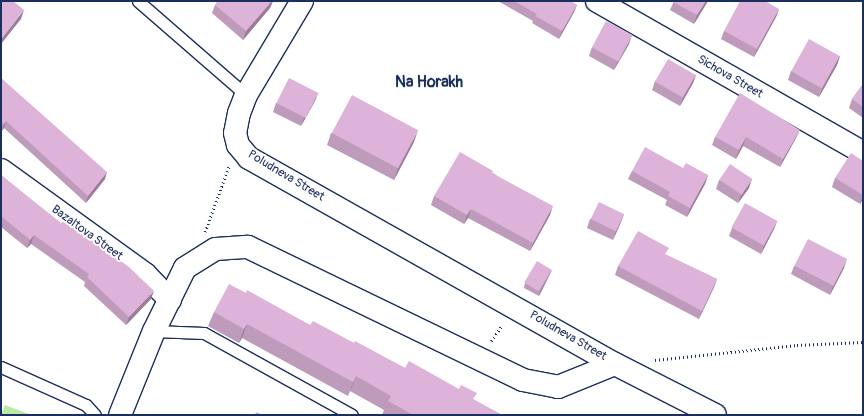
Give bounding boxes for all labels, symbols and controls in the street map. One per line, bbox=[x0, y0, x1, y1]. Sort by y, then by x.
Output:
street label: Sichova Street bbox=[695, 52, 765, 102]
district label: Na Horakh bbox=[395, 72, 463, 92]
street label: Poludneva Street bbox=[245, 148, 327, 204]
street label: Bazaltova Street bbox=[49, 202, 125, 264]
street label: Poludneva Street bbox=[527, 308, 609, 364]

